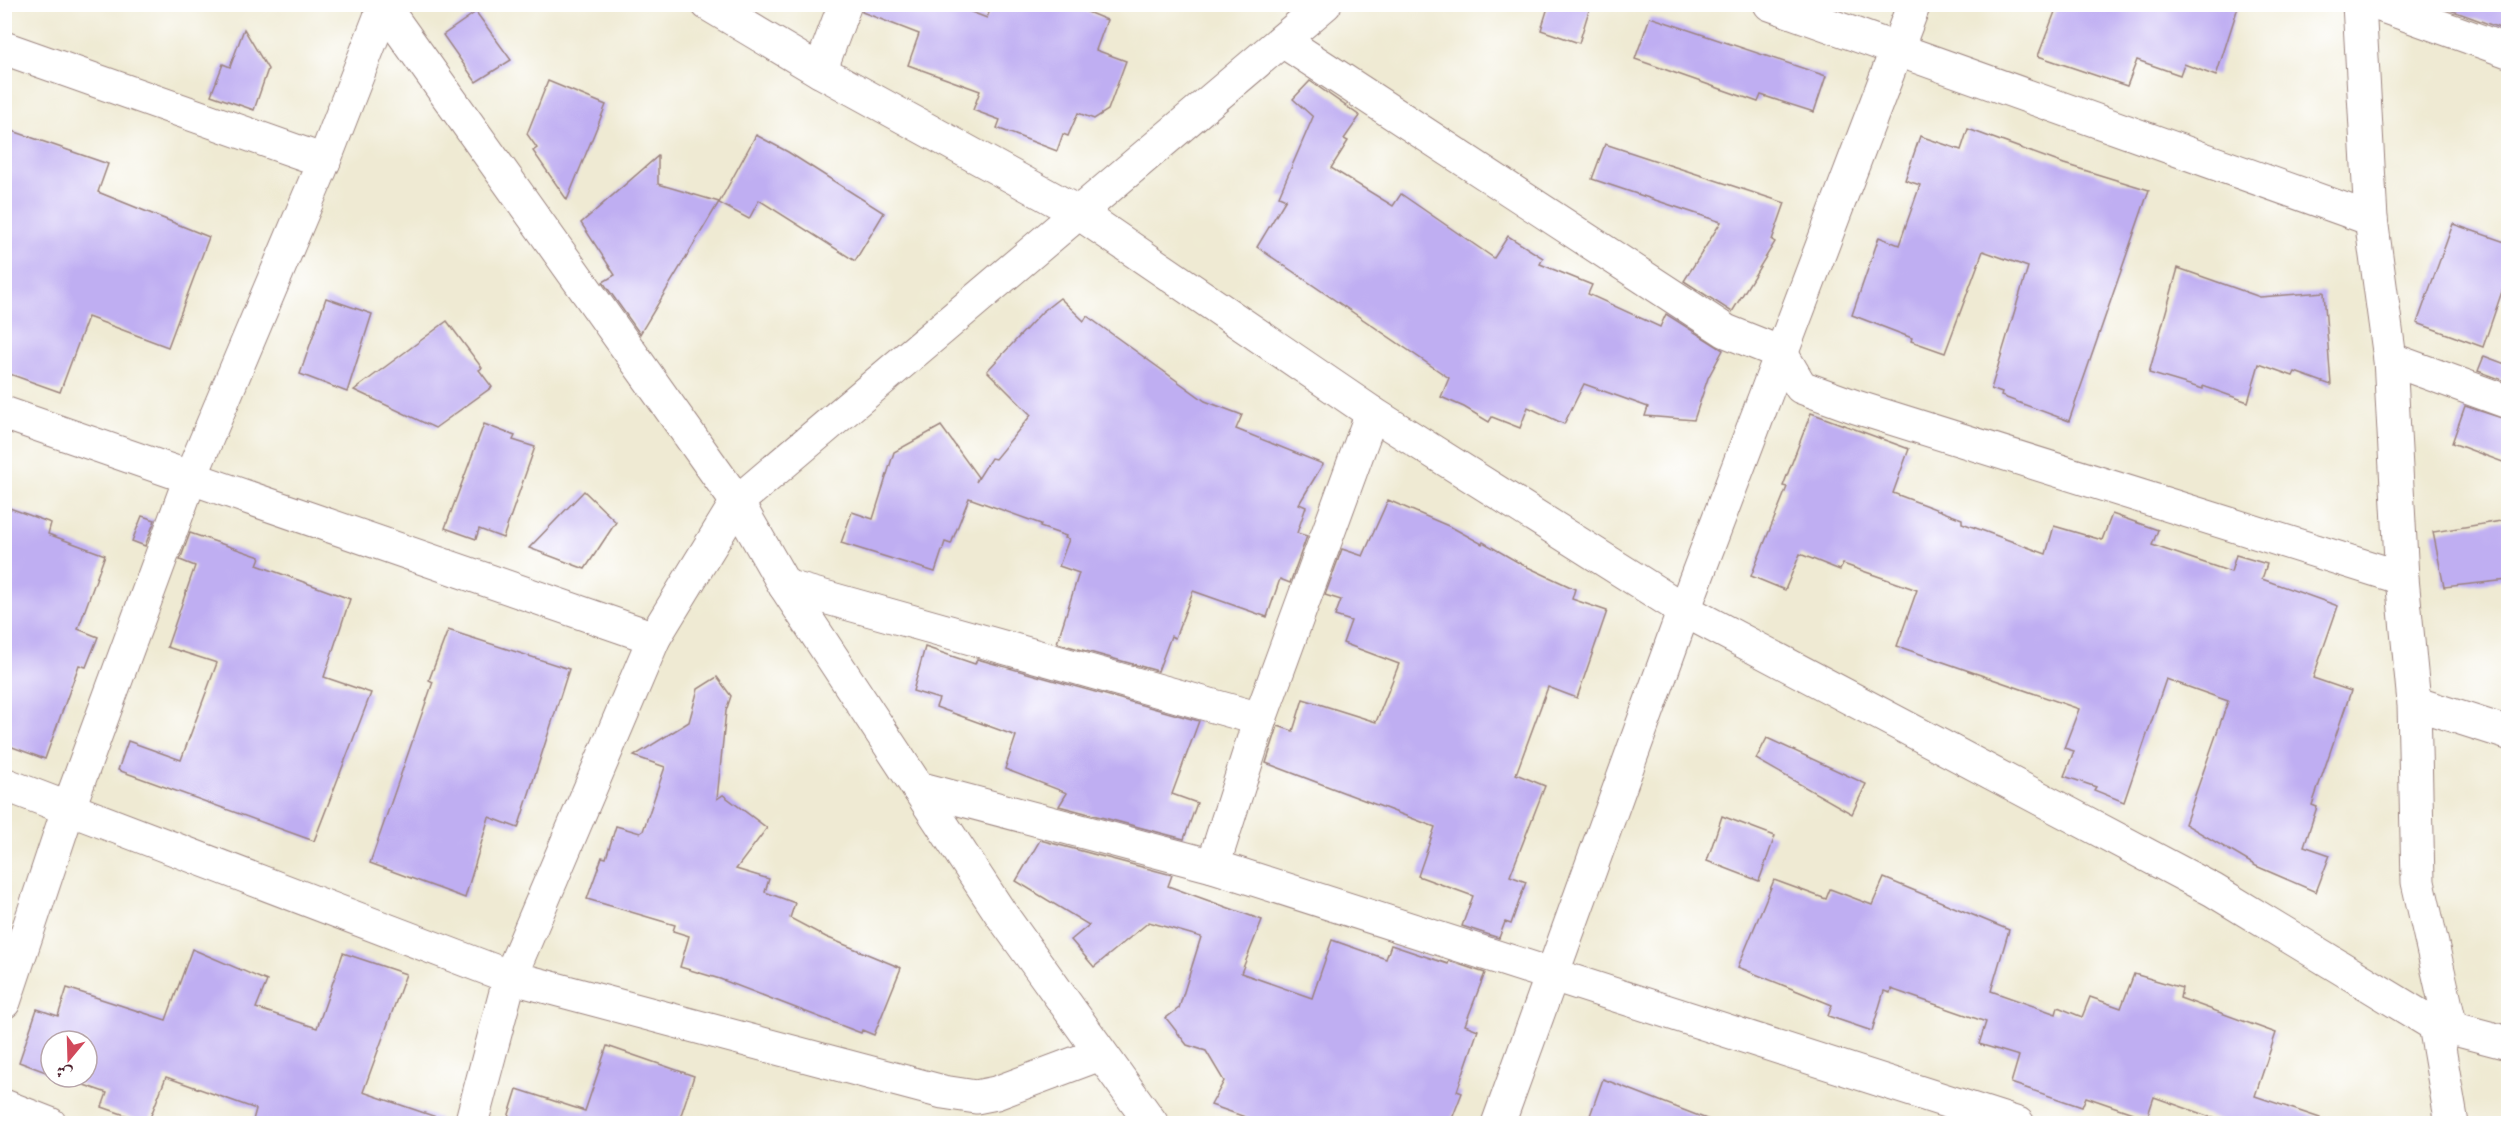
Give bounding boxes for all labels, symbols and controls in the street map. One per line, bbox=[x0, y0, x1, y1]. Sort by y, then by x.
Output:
north arrow bbox=[39, 1029, 99, 1089]
text: ش bbox=[53, 1060, 75, 1085]

